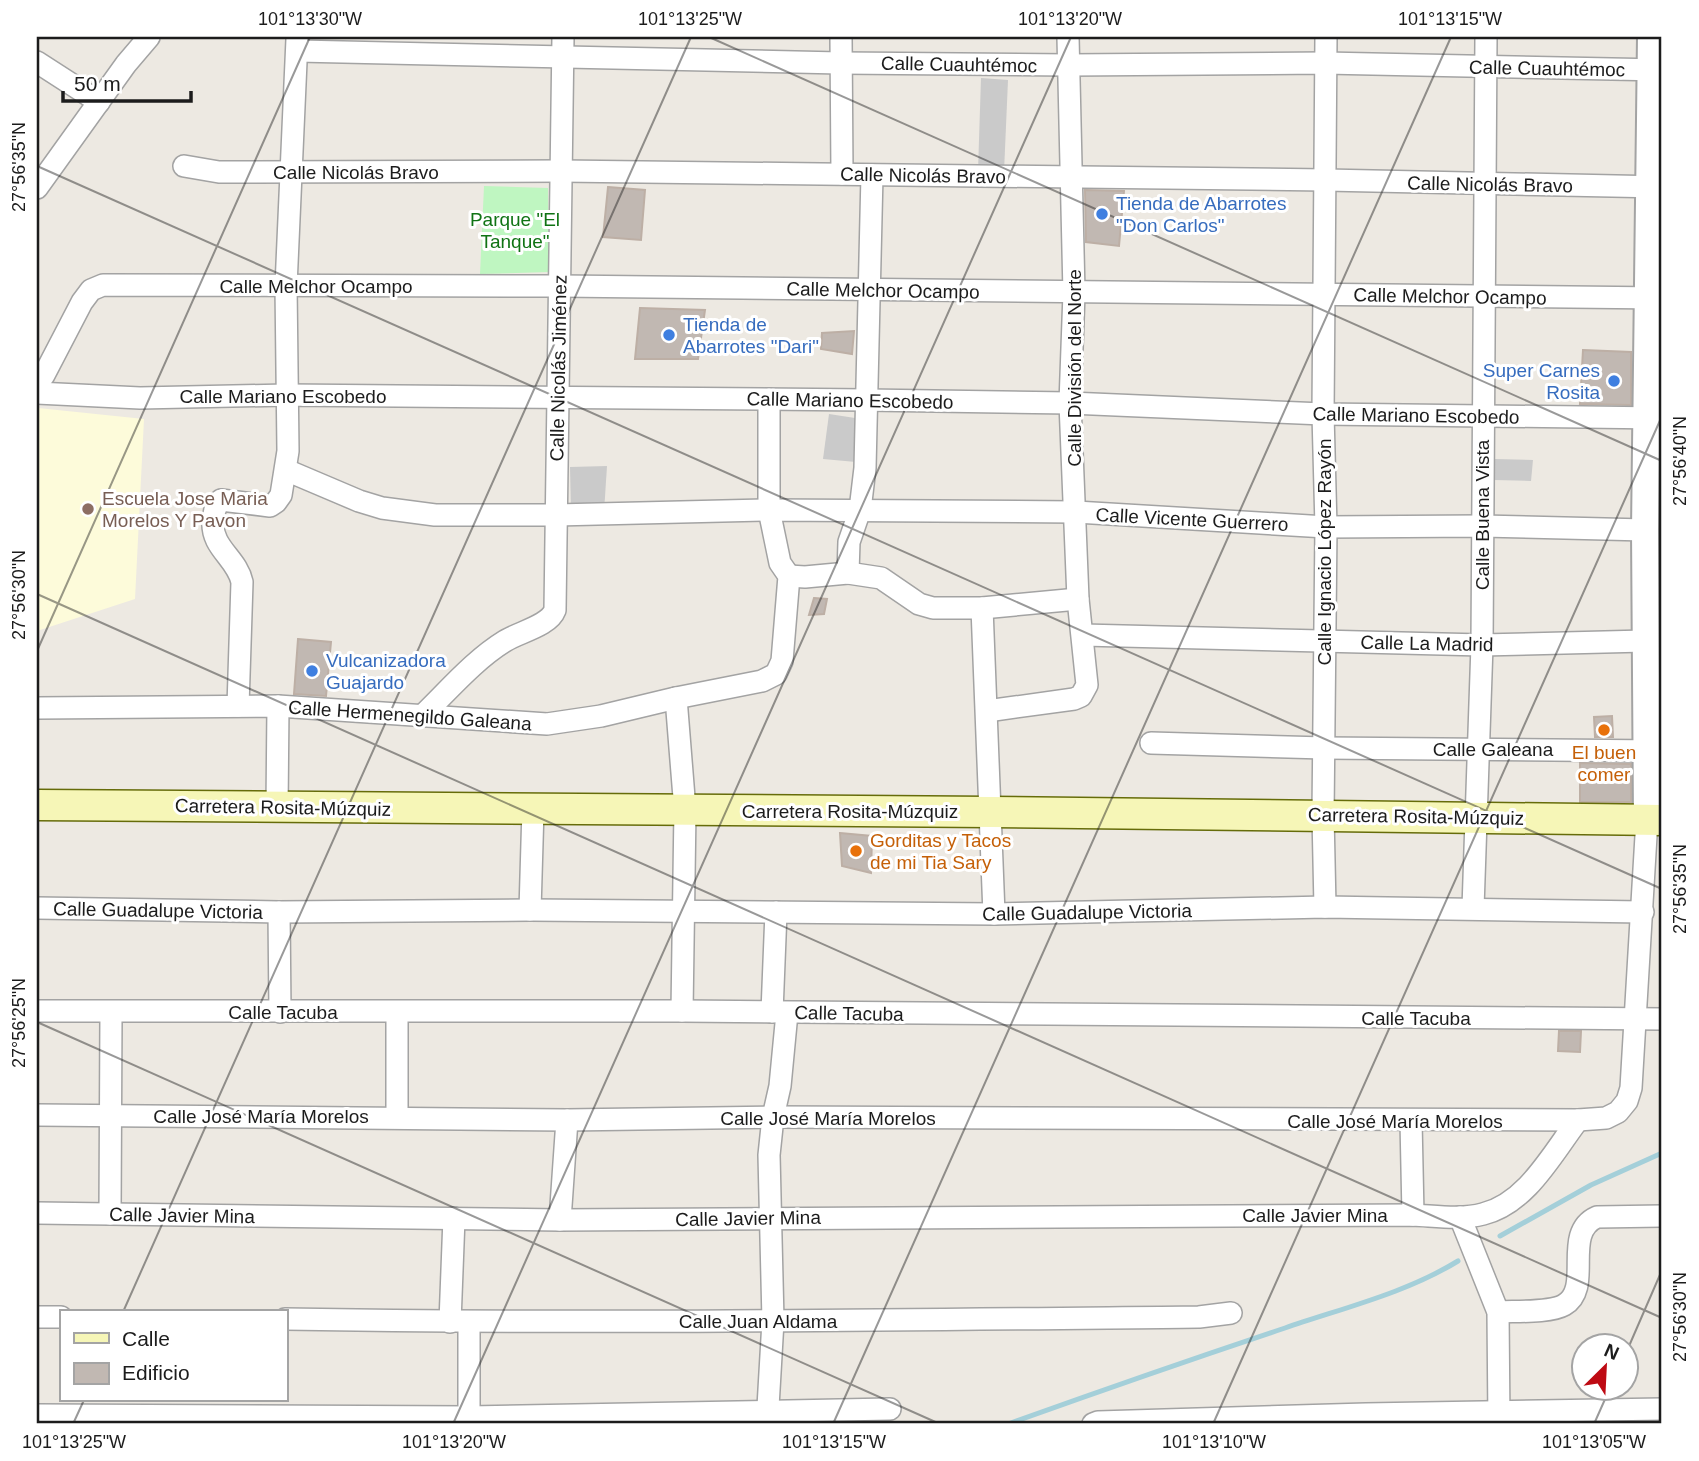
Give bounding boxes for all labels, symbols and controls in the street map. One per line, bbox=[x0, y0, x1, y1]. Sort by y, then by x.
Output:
text: 101°13'30"W bbox=[258, 9, 362, 29]
text: 101°13'25"W bbox=[638, 9, 742, 29]
text: 101°13'20"W bbox=[1018, 9, 1122, 29]
text: 101°13'15"W bbox=[1398, 9, 1502, 29]
street label: Calle Cuauhtémoc bbox=[881, 53, 1037, 76]
street label: Calle Cuauhtémoc bbox=[1469, 57, 1625, 80]
scale bar bbox=[63, 60, 191, 104]
text: 50 m bbox=[74, 72, 121, 95]
text: 27°56'35"N bbox=[9, 122, 29, 212]
street label: Calle Nicolás Bravo bbox=[273, 162, 439, 183]
street label: Calle Nicolás Bravo bbox=[840, 164, 1006, 187]
street label: Calle Nicolás Bravo bbox=[1407, 173, 1573, 196]
place label: Tienda de Abarrotes "Don Carlos" bbox=[1116, 193, 1286, 236]
marker: Tienda de Abarrotes "Don Carlos" bbox=[1094, 206, 1110, 222]
park label: Parque "El Tanque" bbox=[470, 209, 560, 252]
street label: Calle División del Norte bbox=[1064, 269, 1085, 467]
street label: Calle Nicolás Jiménez bbox=[546, 274, 571, 462]
street label: Calle Melchor Ocampo bbox=[219, 276, 413, 297]
street label: Calle Melchor Ocampo bbox=[786, 278, 980, 303]
street label: Calle Melchor Ocampo bbox=[1353, 284, 1547, 309]
place label: Tienda de Abarrotes "Dari" bbox=[683, 314, 819, 357]
marker: Tienda de Abarrotes "Dari" bbox=[661, 327, 677, 343]
place label: Super Carnes Rosita bbox=[1483, 360, 1600, 403]
marker: Super Carnes Rosita bbox=[1606, 373, 1622, 389]
street label: Calle Mariano Escobedo bbox=[179, 386, 387, 407]
street label: Calle Mariano Escobedo bbox=[746, 388, 954, 413]
street label: Calle Mariano Escobedo bbox=[1312, 403, 1520, 428]
text: 27°56'40"N bbox=[1670, 416, 1690, 506]
street label: Calle Ignacio López Rayón bbox=[1314, 438, 1335, 666]
street label: Calle Buena Vista bbox=[1472, 439, 1493, 590]
place label: Escuela Jose Maria Morelos Y Pavon bbox=[102, 488, 268, 531]
marker: Escuela Jose Maria Morelos Y Pavon bbox=[80, 501, 96, 517]
street label: Calle Vicente Guerrero bbox=[1095, 504, 1289, 535]
text: 27°56'30"N bbox=[9, 550, 29, 640]
street label: Calle La Madrid bbox=[1360, 632, 1494, 655]
place label: Vulcanizadora Guajardo bbox=[326, 650, 446, 693]
marker: Vulcanizadora Guajardo bbox=[304, 663, 320, 679]
street label: Calle Hermenegildo Galeana bbox=[288, 697, 533, 735]
marker: El buen comer bbox=[1596, 722, 1612, 738]
street label: Calle Galeana bbox=[1433, 739, 1554, 760]
place label: El buen comer bbox=[1572, 742, 1636, 785]
street label: Carretera Rosita-Múzquiz bbox=[175, 795, 391, 820]
street label: Carretera Rosita-Múzquiz bbox=[742, 801, 958, 822]
street label: Carretera Rosita-Múzquiz bbox=[1308, 804, 1524, 829]
place label: Gorditas y Tacos de mi Tia Sary bbox=[870, 830, 1011, 873]
marker: Gorditas y Tacos de mi Tia Sary bbox=[848, 843, 864, 859]
text: 27°56'35"N bbox=[1670, 844, 1690, 934]
street label: Calle Guadalupe Victoria bbox=[53, 898, 264, 923]
street label: Calle Guadalupe Victoria bbox=[982, 900, 1193, 925]
text: 27°56'25"N bbox=[9, 978, 29, 1068]
street label: Calle Tacuba bbox=[228, 1002, 338, 1023]
street label: Calle Tacuba bbox=[794, 1002, 904, 1025]
street label: Calle Tacuba bbox=[1361, 1008, 1471, 1029]
street label: Calle José María Morelos bbox=[153, 1106, 369, 1127]
street label: Calle José María Morelos bbox=[720, 1108, 936, 1129]
street label: Calle José María Morelos bbox=[1287, 1111, 1503, 1132]
street label: Calle Javier Mina bbox=[109, 1204, 255, 1227]
street label: Calle Javier Mina bbox=[1242, 1205, 1388, 1226]
street label: Calle Javier Mina bbox=[675, 1207, 821, 1230]
text: 27°56'30"N bbox=[1670, 1272, 1690, 1362]
legend bbox=[60, 1310, 287, 1402]
street label: Calle Juan Aldama bbox=[679, 1311, 838, 1332]
text: Calle bbox=[122, 1327, 170, 1350]
north arrow bbox=[1570, 1332, 1640, 1402]
text: N bbox=[1601, 1340, 1622, 1364]
text: Edificio bbox=[122, 1361, 190, 1384]
text: 101°13'25"W bbox=[22, 1432, 126, 1452]
text: 101°13'20"W bbox=[402, 1432, 506, 1452]
text: 101°13'15"W bbox=[782, 1432, 886, 1452]
text: 101°13'10"W bbox=[1162, 1432, 1266, 1452]
text: 101°13'05"W bbox=[1542, 1432, 1646, 1452]

